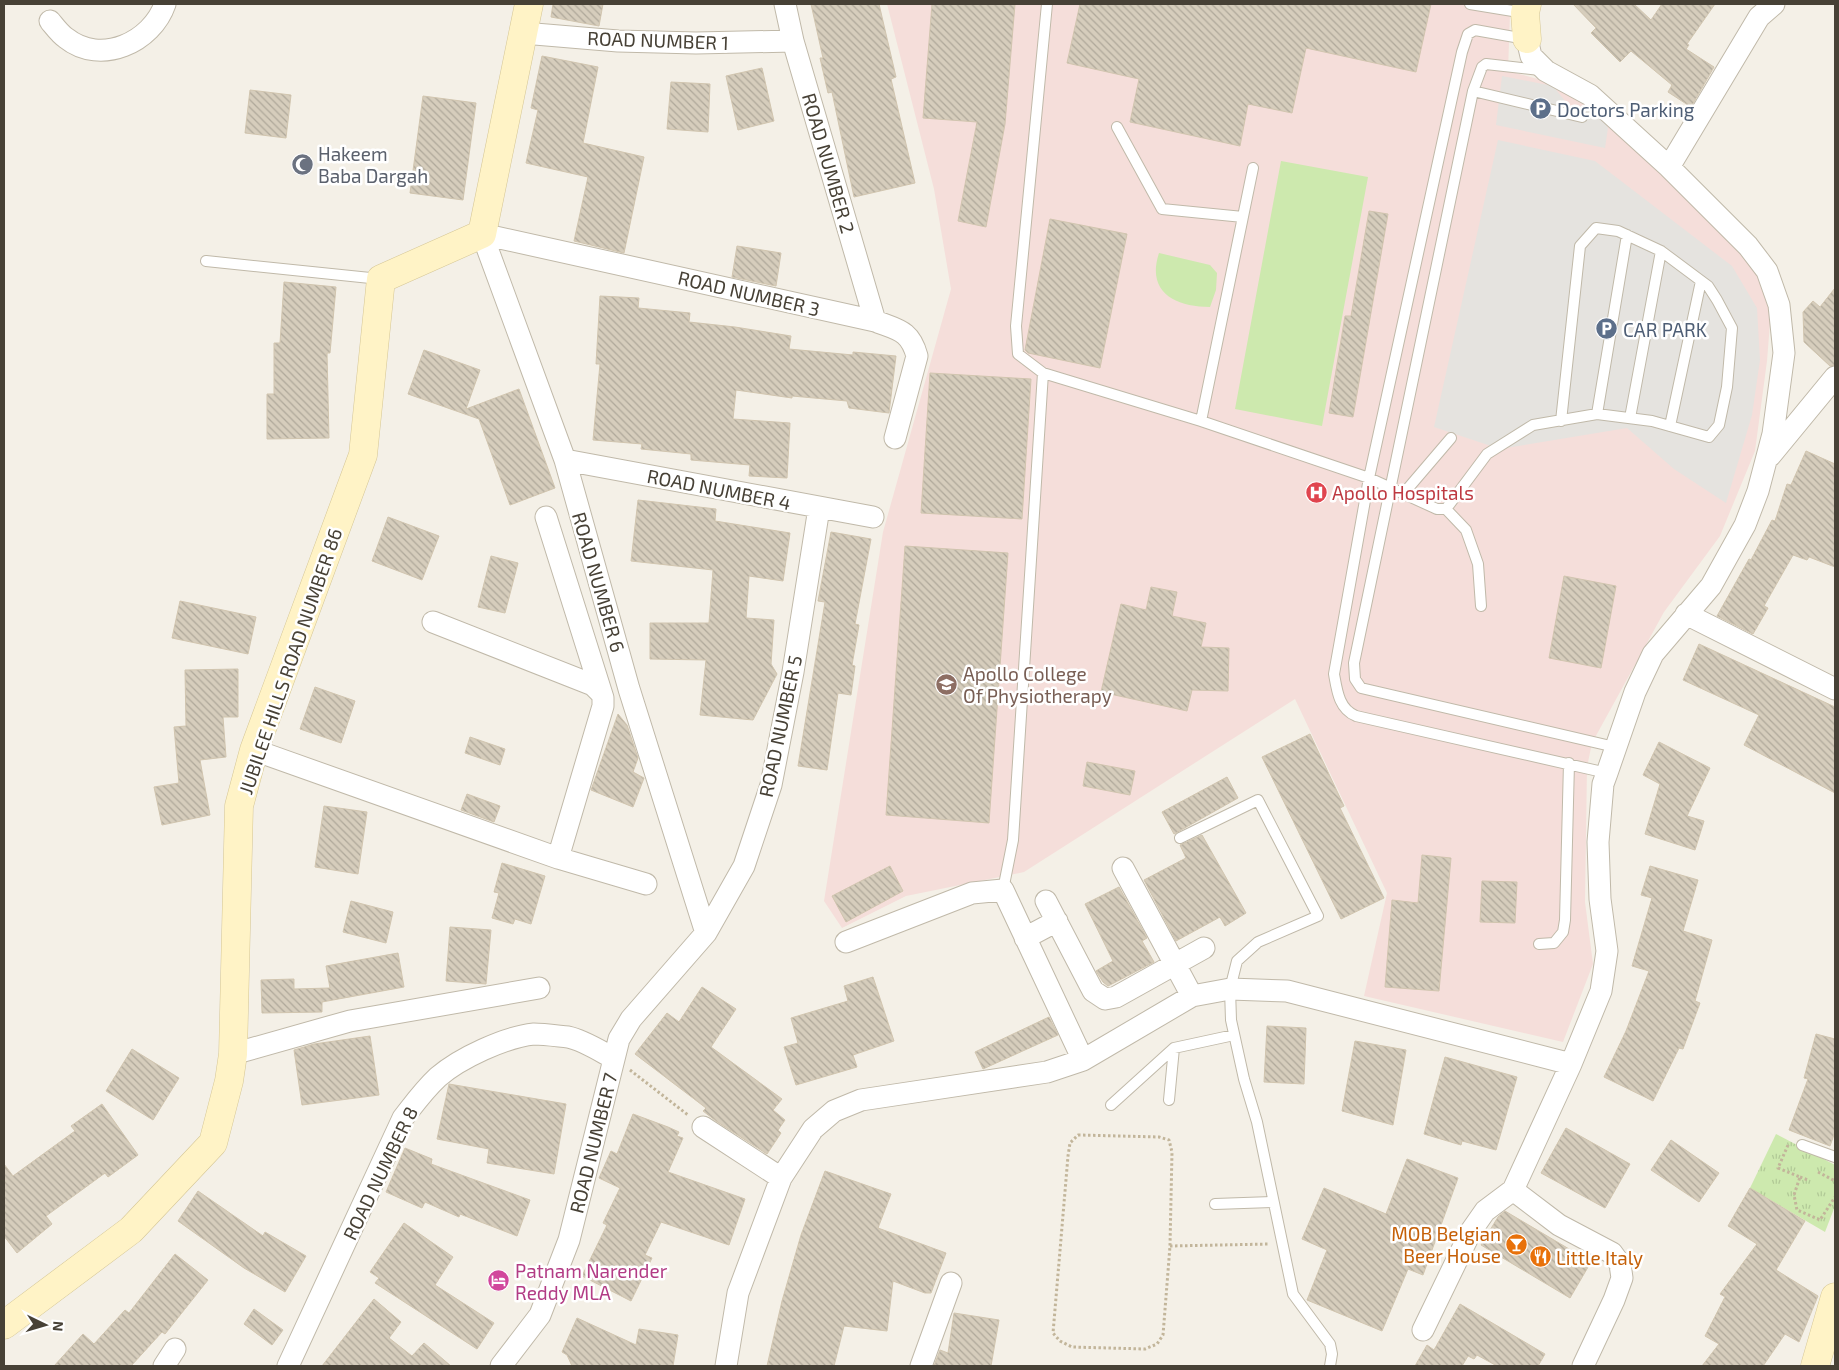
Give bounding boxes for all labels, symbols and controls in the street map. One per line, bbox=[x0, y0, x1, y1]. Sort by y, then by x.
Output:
street label: ROAD NUMBER 1 bbox=[587, 26, 729, 54]
street label: ROAD NUMBER 2 bbox=[798, 90, 860, 236]
parking icon: Doctors Parking bbox=[1529, 97, 1553, 121]
place label: Doctors Parking bbox=[1557, 98, 1695, 121]
place label: Hakeem Baba Dargah bbox=[318, 142, 428, 187]
mosque icon: Hakeem Baba Dargah bbox=[290, 152, 314, 176]
street label: ROAD NUMBER 3 bbox=[676, 266, 822, 320]
parking icon: CAR PARK bbox=[1595, 317, 1619, 341]
place label: CAR PARK bbox=[1623, 318, 1707, 341]
street label: ROAD NUMBER 4 bbox=[645, 464, 793, 514]
hospital icon: Apollo Hospitals bbox=[1304, 480, 1328, 504]
place label: Apollo Hospitals bbox=[1332, 481, 1474, 504]
street label: ROAD NUMBER 6 bbox=[568, 509, 630, 655]
street label: JUBILEE HILLS ROAD NUMBER 86 bbox=[234, 525, 346, 797]
street label: ROAD NUMBER 5 bbox=[754, 653, 806, 799]
place label: Apollo College Of Physiotherapy bbox=[963, 662, 1112, 707]
school or university icon: Apollo College Of Physiotherapy bbox=[935, 672, 959, 696]
street label: ROAD NUMBER 7 bbox=[564, 1070, 622, 1216]
street label: ROAD NUMBER 8 bbox=[338, 1102, 422, 1244]
place label: MOB Belgian Beer House bbox=[1391, 1222, 1501, 1267]
bar icon: MOB Belgian Beer House bbox=[1505, 1232, 1529, 1256]
restaurant icon: Little Italy bbox=[1528, 1245, 1552, 1269]
place label: Little Italy bbox=[1556, 1246, 1643, 1269]
place label: Patnam Narender Reddy MLA bbox=[515, 1259, 668, 1304]
hotel icon: Patnam Narender Reddy MLA bbox=[487, 1269, 511, 1293]
north arrow bbox=[20, 1300, 70, 1350]
text: N bbox=[50, 1320, 67, 1332]

